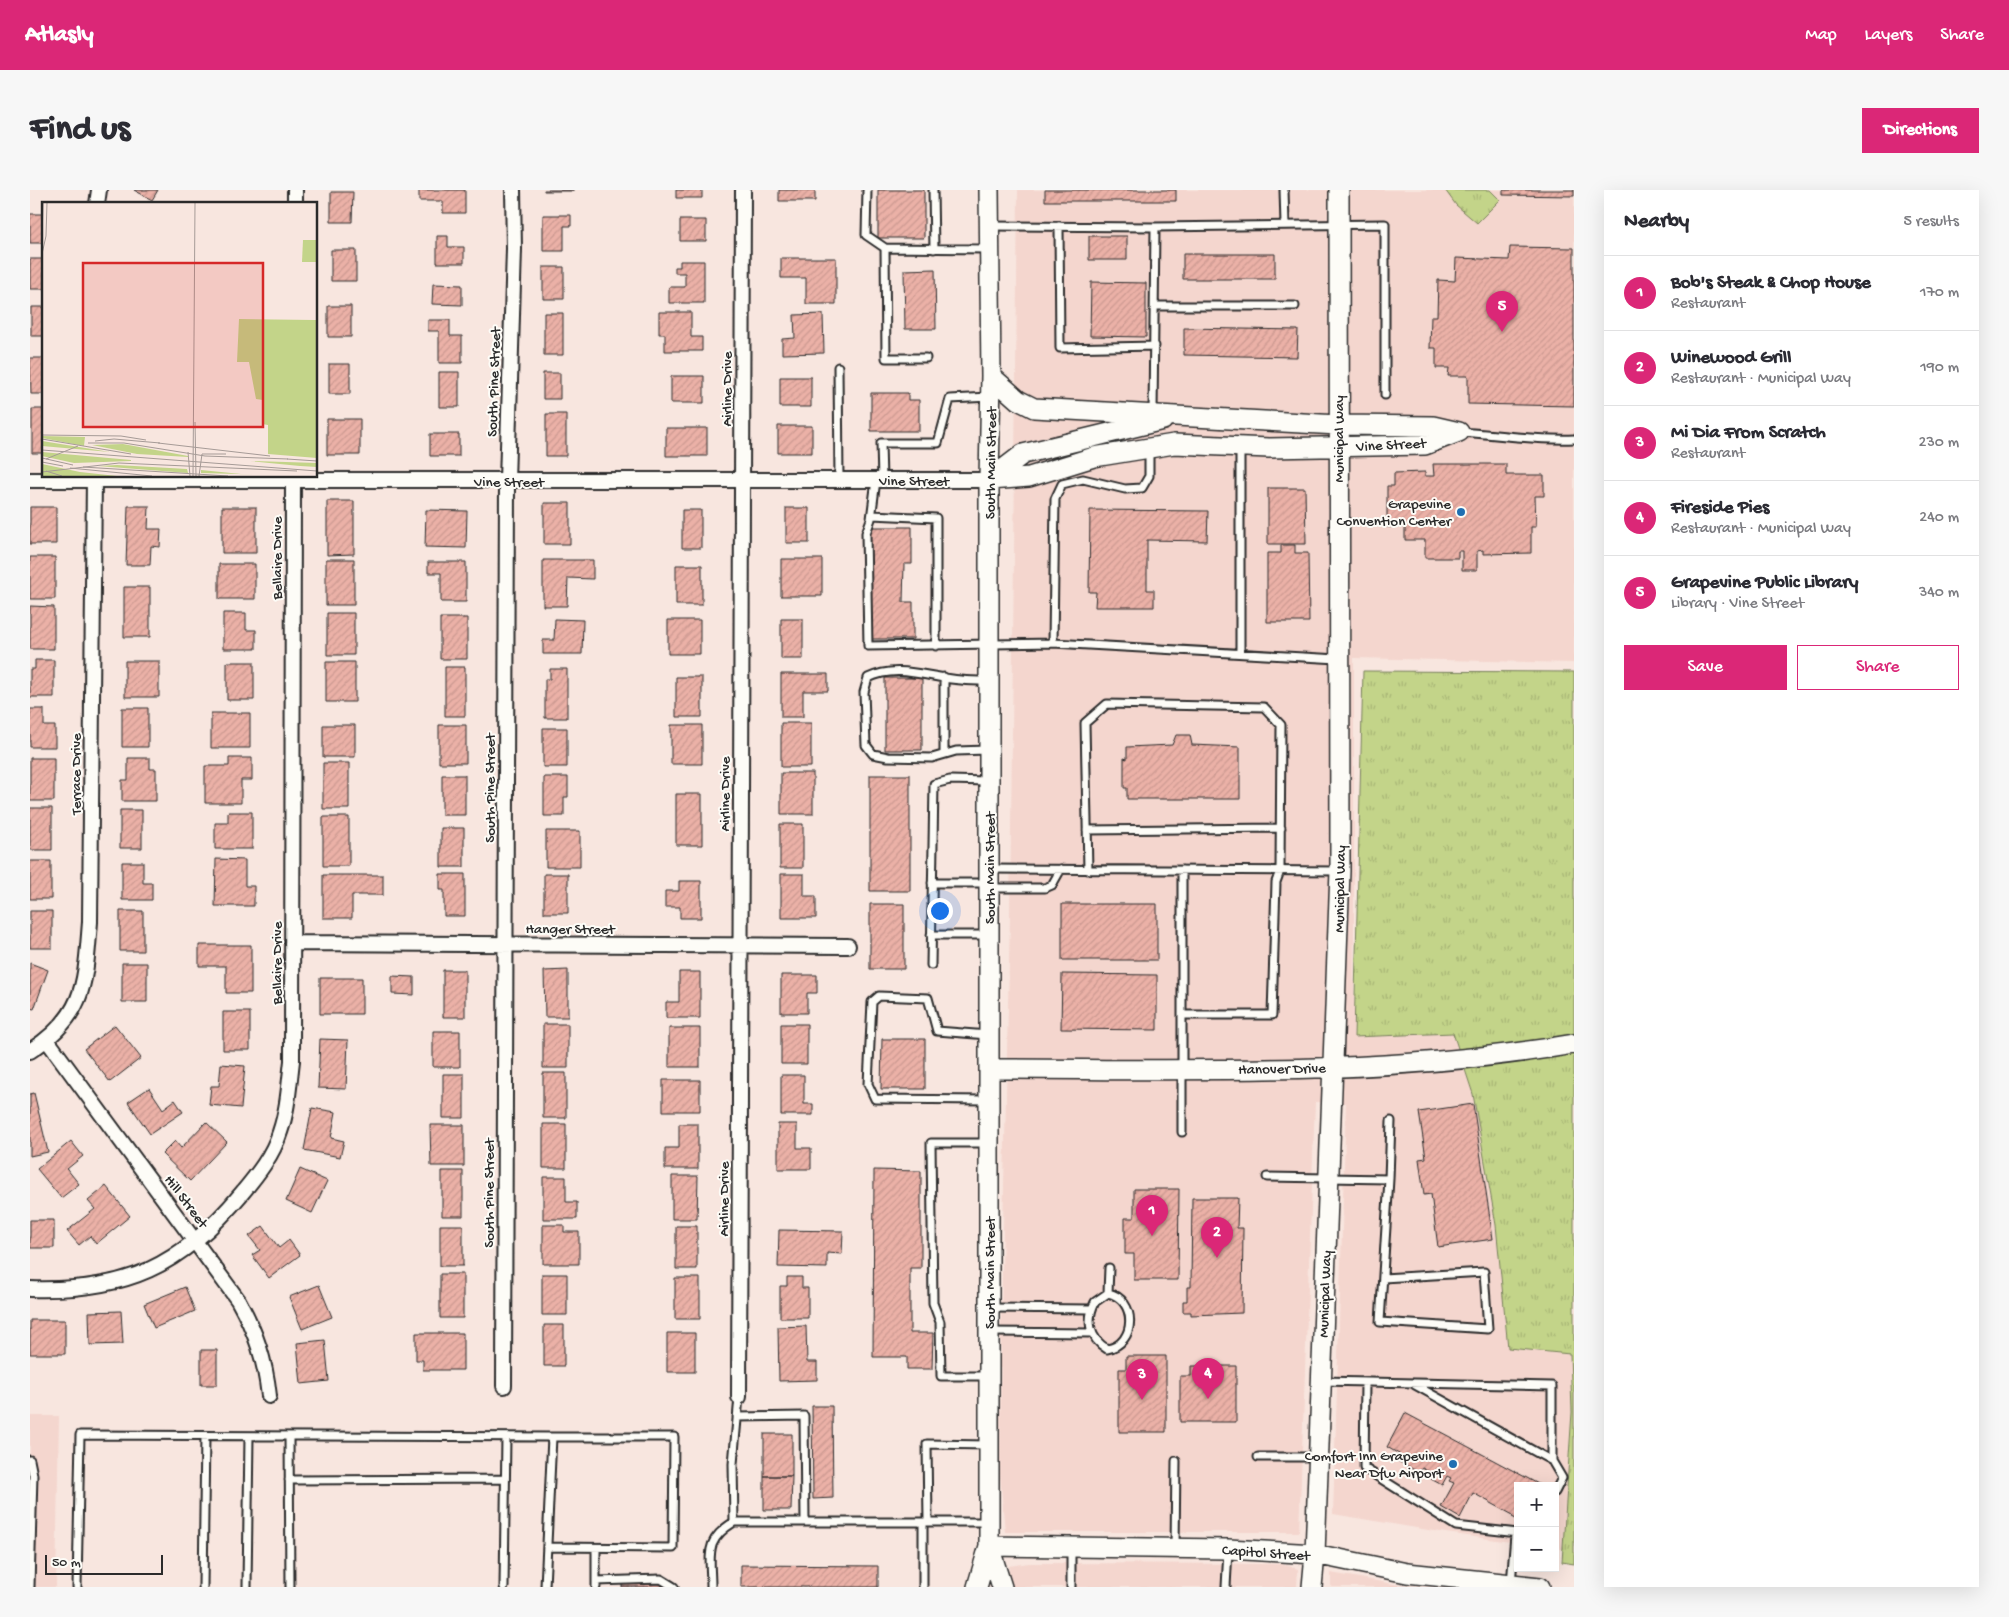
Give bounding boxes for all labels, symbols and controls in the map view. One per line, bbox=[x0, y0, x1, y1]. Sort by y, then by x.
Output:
text: Atlasly bbox=[25, 21, 94, 50]
text: Map bbox=[1805, 25, 1837, 46]
text: Layers bbox=[1865, 25, 1912, 46]
text: Share bbox=[1940, 25, 1984, 46]
button: Directions bbox=[1862, 108, 1979, 153]
text: Find us bbox=[30, 110, 130, 151]
inset map bbox=[42, 202, 318, 478]
text: Nearby bbox=[1624, 210, 1689, 235]
text: 5 results bbox=[1904, 213, 1959, 232]
text: Bob's Steak & Chop House bbox=[1671, 272, 1871, 295]
text: 1 bbox=[1637, 284, 1643, 303]
text: 170 m bbox=[1920, 284, 1959, 303]
pin: 5 bbox=[1486, 291, 1518, 332]
text: Restaurant bbox=[1671, 295, 1745, 314]
street label: South Pine Street bbox=[484, 325, 506, 437]
text: Winewood Grill bbox=[1671, 347, 1791, 370]
street label: Airline Drive bbox=[719, 351, 737, 427]
text: 2 bbox=[1636, 359, 1644, 378]
text: 190 m bbox=[1920, 359, 1959, 378]
text: Restaurant · Municipal Way bbox=[1671, 370, 1851, 389]
street label: Municipal Way bbox=[1331, 395, 1349, 483]
street label: South Main Street bbox=[982, 405, 1002, 519]
text: Mi Dia From Scratch bbox=[1671, 422, 1826, 445]
text: 3 bbox=[1636, 434, 1644, 453]
text: 230 m bbox=[1919, 434, 1959, 453]
street label: Vine Street bbox=[1355, 435, 1428, 457]
text: Restaurant bbox=[1671, 445, 1745, 464]
street label: Vine Street bbox=[878, 473, 951, 491]
street label: Vine Street bbox=[473, 474, 546, 492]
place label: Grapevine Convention Center bbox=[1336, 496, 1453, 531]
text: Fireside Pies bbox=[1671, 497, 1769, 520]
marker: Grapevine Convention Center bbox=[1455, 506, 1467, 518]
text: 4 bbox=[1636, 509, 1644, 528]
text: 240 m bbox=[1919, 509, 1959, 528]
street label: Bellaire Drive bbox=[269, 516, 287, 600]
text: Restaurant · Municipal Way bbox=[1671, 520, 1851, 539]
text: Grapevine Public Library bbox=[1671, 572, 1858, 595]
text: 5 bbox=[1636, 584, 1644, 603]
text: 340 m bbox=[1919, 584, 1959, 603]
text: Library · Vine Street bbox=[1671, 595, 1804, 614]
button: Save bbox=[1624, 645, 1787, 690]
button: Share bbox=[1797, 645, 1959, 690]
street label: South Pine Street bbox=[482, 731, 500, 843]
street label: Terrace Drive bbox=[68, 733, 86, 816]
street label: Airline Drive bbox=[717, 756, 735, 832]
street label: South Main Street bbox=[982, 810, 1000, 924]
street label: Municipal Way bbox=[1331, 845, 1351, 933]
your location bbox=[927, 898, 953, 924]
street label: Bellaire Drive bbox=[269, 921, 287, 1005]
street label: Hanger Street bbox=[525, 921, 616, 939]
street label: Hanover Drive bbox=[1238, 1060, 1326, 1080]
street label: South Pine Street bbox=[481, 1136, 499, 1248]
street label: Airline Drive bbox=[716, 1161, 734, 1237]
street label: Hill Street bbox=[160, 1172, 212, 1234]
pin: 1 bbox=[1136, 1195, 1168, 1236]
street label: South Main Street bbox=[982, 1215, 1000, 1329]
pin: 2 bbox=[1201, 1217, 1233, 1258]
street label: Municipal Way bbox=[1315, 1250, 1337, 1338]
pin: 4 bbox=[1192, 1358, 1224, 1399]
pin: 3 bbox=[1126, 1359, 1158, 1400]
place label: Comfort Inn Grapevine Near Dfw Airport bbox=[1305, 1448, 1445, 1483]
marker: Comfort Inn Grapevine Near Dfw Airport bbox=[1447, 1458, 1459, 1470]
map controls bbox=[1514, 1482, 1559, 1572]
button: + bbox=[1514, 1482, 1559, 1527]
button: − bbox=[1514, 1527, 1559, 1572]
street label: Capitol Street bbox=[1221, 1542, 1312, 1566]
scale bar bbox=[45, 1552, 162, 1575]
text: 50 m bbox=[52, 1555, 81, 1572]

